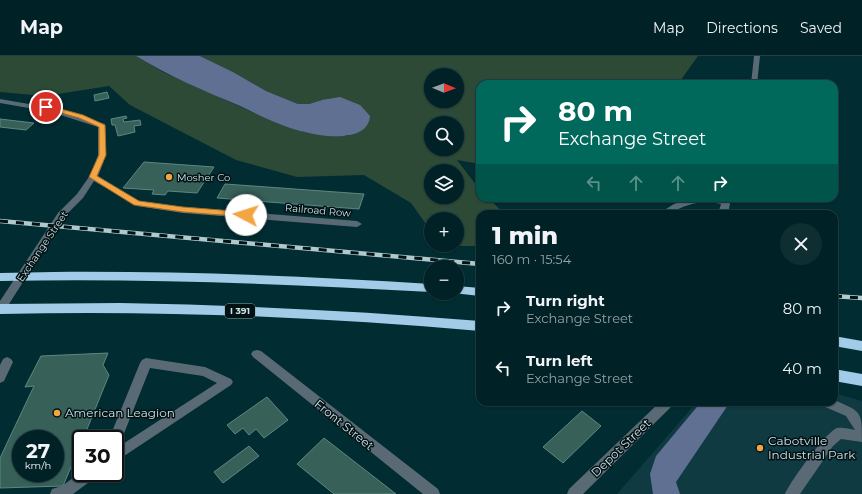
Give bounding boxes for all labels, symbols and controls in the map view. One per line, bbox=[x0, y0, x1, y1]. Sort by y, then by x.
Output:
text: Map bbox=[20, 16, 63, 39]
text: Map bbox=[653, 19, 684, 37]
text: Directions bbox=[706, 19, 778, 37]
text: Saved bbox=[800, 19, 842, 37]
north arrow bbox=[424, 68, 464, 108]
map controls bbox=[424, 68, 464, 300]
pin bbox=[29, 90, 63, 124]
text: 80 m bbox=[558, 94, 633, 128]
icon: arrive bbox=[35, 96, 57, 118]
icon: right bbox=[492, 96, 544, 148]
button: search bbox=[424, 116, 464, 156]
text: Exchange Street bbox=[558, 128, 706, 150]
button: layers bbox=[424, 164, 464, 204]
place label: Mosher Co bbox=[177, 171, 230, 184]
marker: Mosher Co bbox=[164, 172, 174, 182]
icon: left bbox=[583, 172, 605, 194]
icon: ahead bbox=[625, 172, 647, 194]
icon: ahead bbox=[667, 172, 689, 194]
icon: right bbox=[709, 172, 731, 194]
position arrow bbox=[225, 194, 267, 236]
street label: Railroad Row bbox=[284, 201, 352, 220]
street label: Exchange Street bbox=[14, 208, 71, 284]
button: + bbox=[424, 212, 464, 252]
text: 1 min bbox=[492, 221, 558, 250]
button: close bbox=[780, 223, 822, 265]
text: 160 m · 15:54 bbox=[492, 251, 571, 267]
button: − bbox=[424, 260, 464, 300]
text: Turn right bbox=[526, 291, 605, 310]
icon: right bbox=[492, 297, 514, 319]
text: 80 m bbox=[783, 299, 822, 318]
road number: I 391 bbox=[225, 304, 255, 318]
text: Exchange Street bbox=[526, 310, 633, 326]
text: Turn left bbox=[526, 351, 593, 370]
icon: left bbox=[492, 357, 514, 379]
text: 40 m bbox=[782, 359, 822, 378]
text: Exchange Street bbox=[526, 370, 633, 386]
street label: Front Street bbox=[312, 396, 377, 453]
place label: American Leagion bbox=[65, 405, 175, 420]
marker: American Leagion bbox=[52, 408, 62, 418]
street label: Depot Street bbox=[588, 415, 654, 480]
speed limit sign: 30 bbox=[72, 430, 124, 482]
place label: Cabotville Industrial Park bbox=[768, 433, 856, 462]
text: 27 bbox=[26, 439, 50, 463]
marker: Cabotville Industrial Park bbox=[755, 443, 765, 453]
text: km/h bbox=[25, 459, 51, 472]

